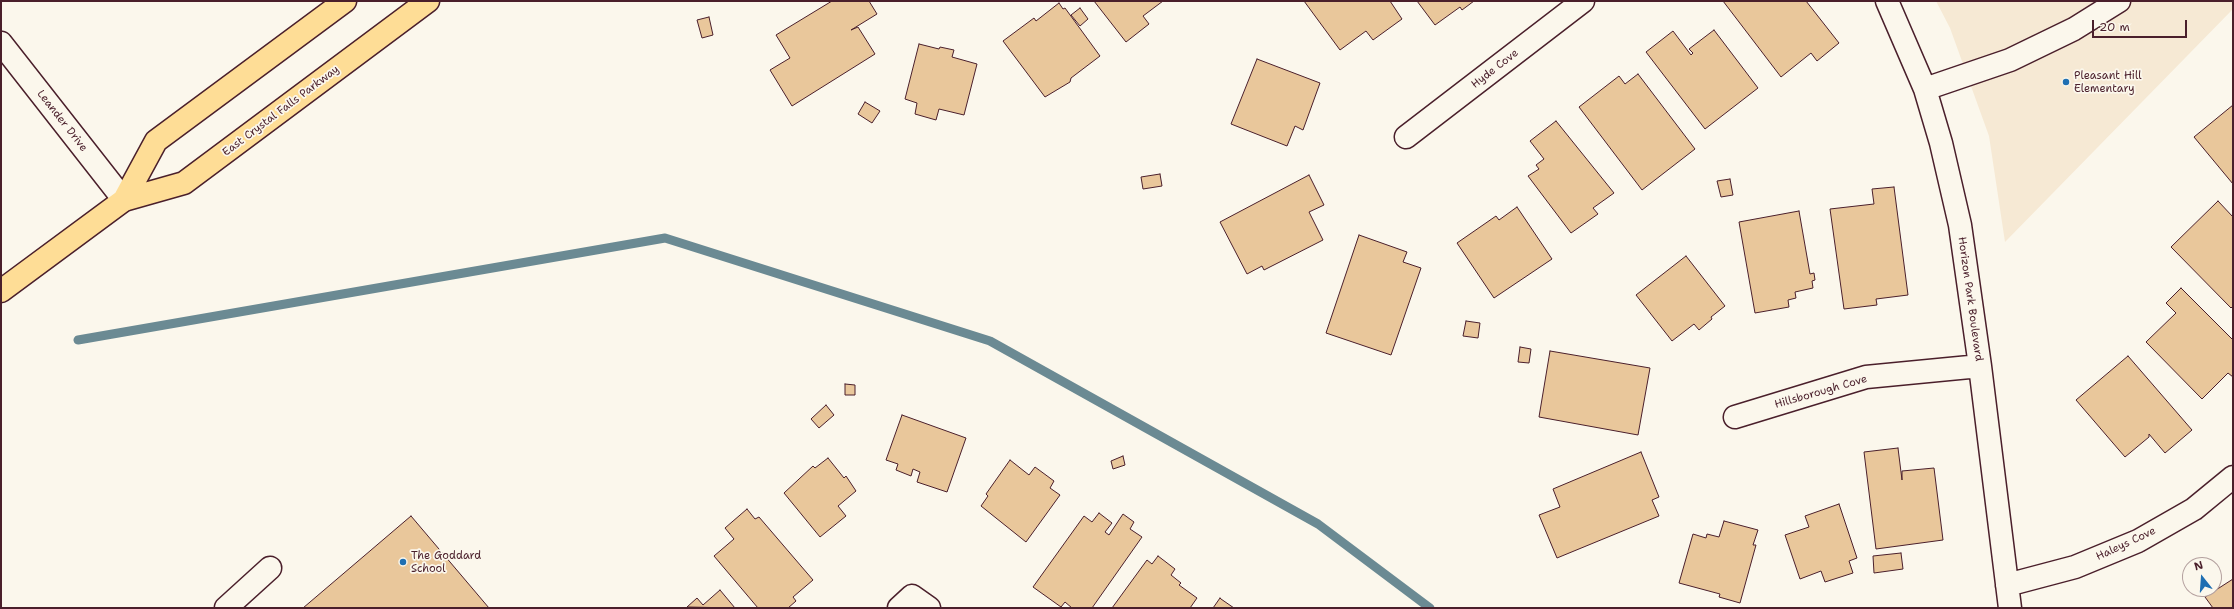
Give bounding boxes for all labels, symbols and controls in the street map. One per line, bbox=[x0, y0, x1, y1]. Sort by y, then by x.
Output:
scale bar bbox=[2094, 12, 2189, 38]
text: 20 m bbox=[2099, 19, 2130, 35]
street label: Hyde Cove bbox=[1469, 47, 1521, 91]
street label: East Crystal Falls Parkway bbox=[220, 63, 342, 159]
place label: Pleasant Hill Elementary bbox=[2074, 69, 2141, 95]
marker: Pleasant Hill Elementary bbox=[2061, 77, 2071, 87]
street label: Leander Drive bbox=[34, 88, 90, 154]
street label: Horizon Park Boulevard bbox=[1955, 236, 1985, 362]
street label: Hillsborough Cove bbox=[1773, 372, 1869, 412]
street label: Haleys Cove bbox=[2094, 524, 2158, 564]
place label: The Goddard School bbox=[411, 549, 481, 575]
marker: The Goddard School bbox=[398, 557, 408, 567]
north arrow bbox=[2182, 557, 2222, 597]
text: N bbox=[2192, 558, 2205, 574]

